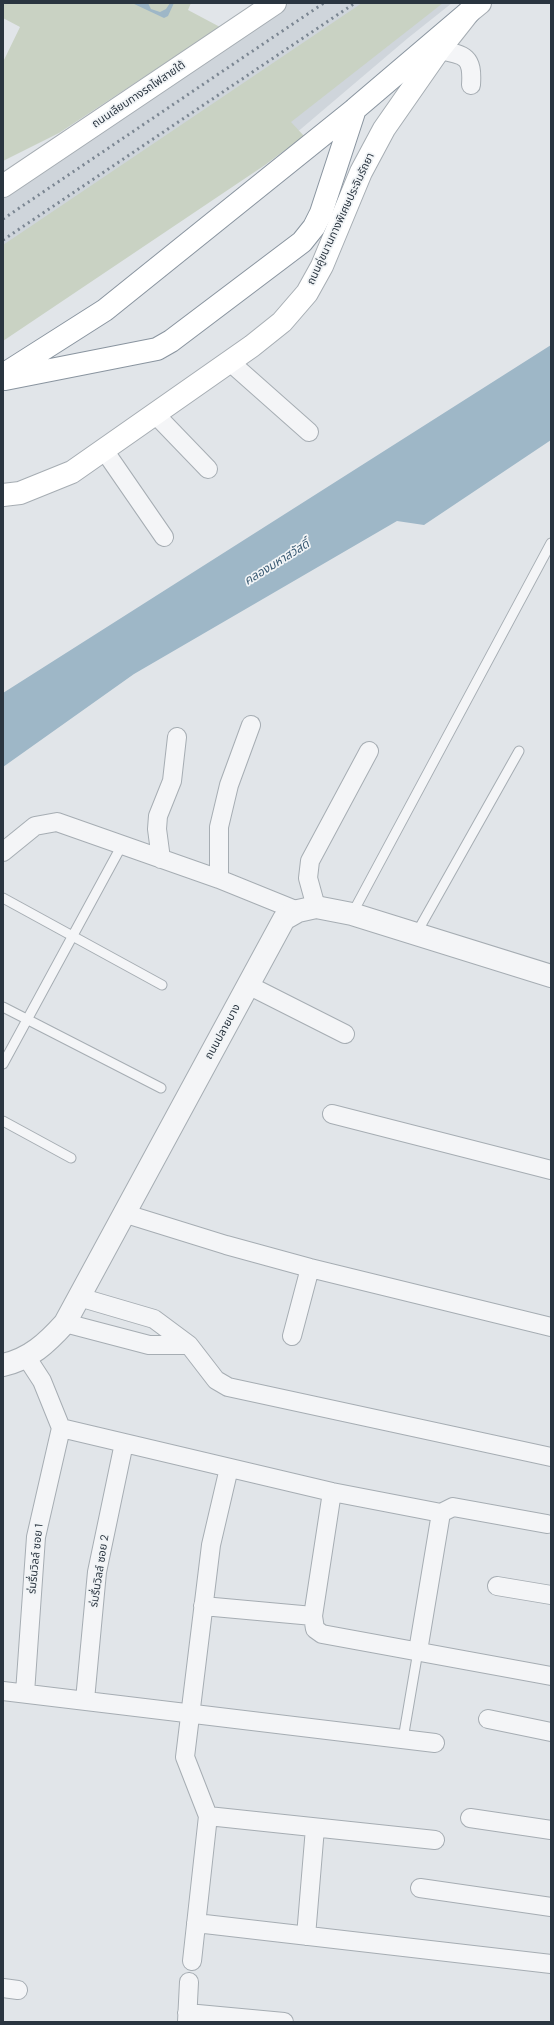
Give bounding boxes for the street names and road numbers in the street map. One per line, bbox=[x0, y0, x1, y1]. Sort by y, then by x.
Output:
street label: ถนนเลียบทางรถไฟสายใต้ bbox=[90, 59, 188, 131]
street label: ถนนคู่ขนานทางพิเศษประจิมรัถยา bbox=[305, 151, 377, 287]
street label: ถนนปลายบาง bbox=[202, 1002, 244, 1062]
street label: ร่มรื่นวิลล์ ซอย 1 bbox=[26, 1523, 46, 1595]
street label: ร่มรื่นวิลล์ ซอย 2 bbox=[88, 1534, 112, 1608]

